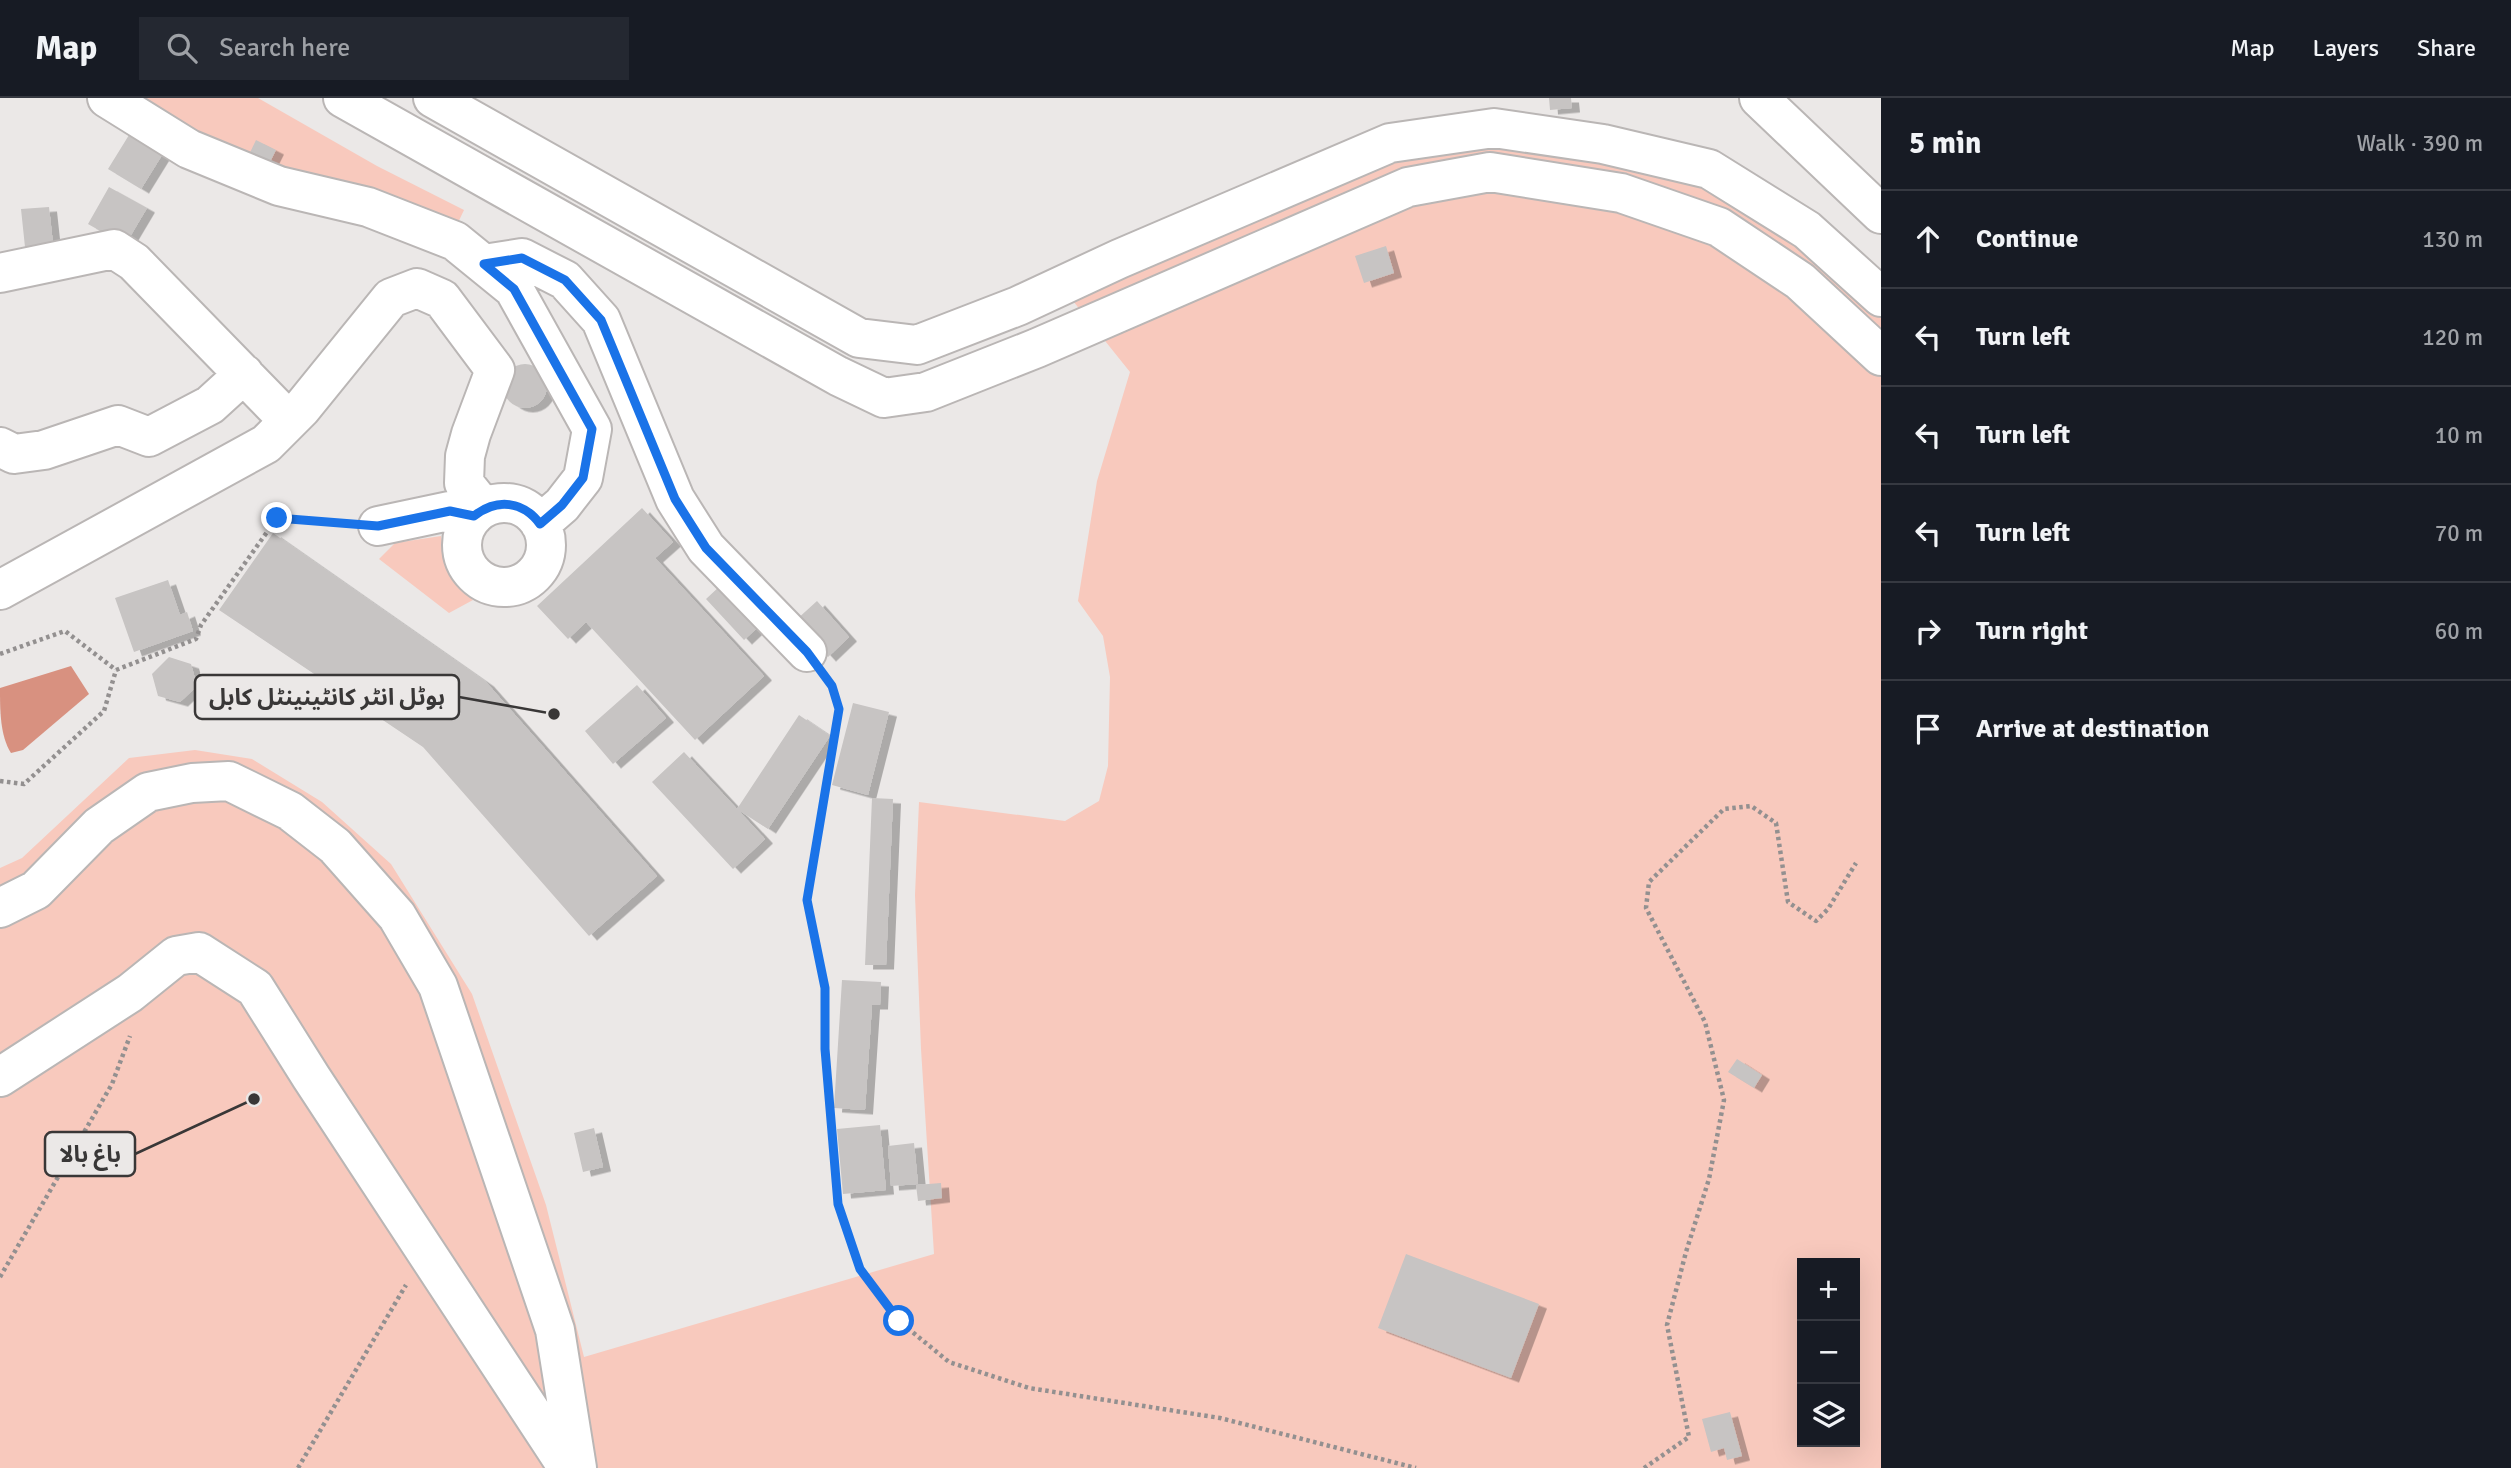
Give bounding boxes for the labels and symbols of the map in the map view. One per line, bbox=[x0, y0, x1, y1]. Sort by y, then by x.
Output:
route end bbox=[261, 502, 292, 533]
callout: ہوٹل انٹر کانٹینینٹل کابل bbox=[195, 675, 459, 719]
text: ہوٹل انٹر کانٹینینٹل کابل bbox=[209, 683, 445, 712]
callout: باغ بالا bbox=[45, 1132, 135, 1176]
text: باغ بالا bbox=[59, 1140, 121, 1171]
route start bbox=[883, 1305, 914, 1336]

